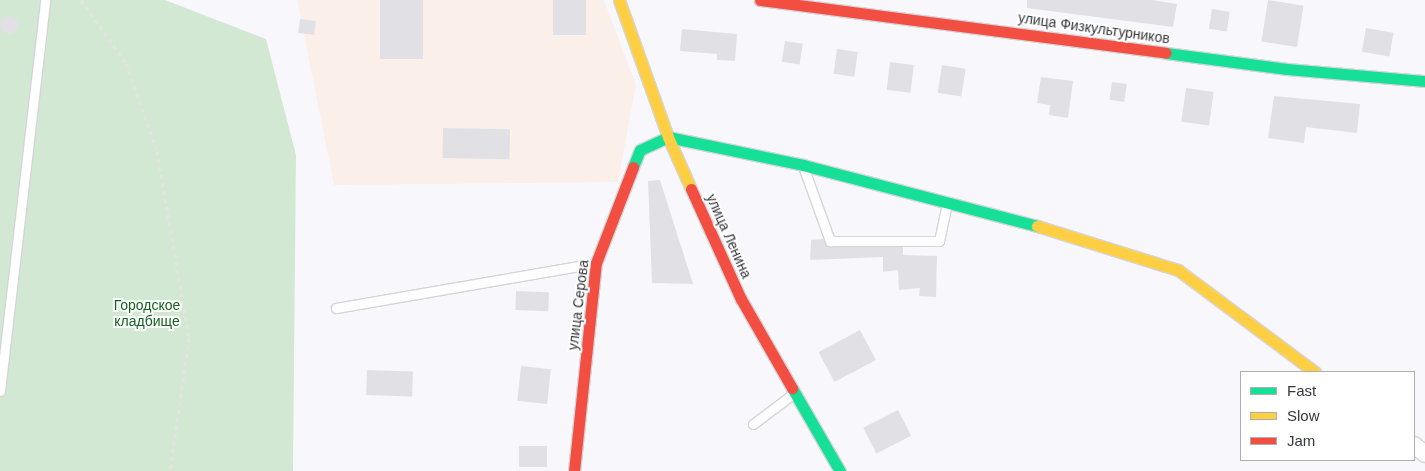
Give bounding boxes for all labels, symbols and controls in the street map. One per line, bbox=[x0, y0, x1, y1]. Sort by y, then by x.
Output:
street label: улица Физкультурников bbox=[1017, 9, 1171, 47]
street label: улица Ленина bbox=[703, 191, 755, 281]
street label: улица Серова bbox=[564, 259, 592, 351]
park label: Городское кладбище bbox=[114, 297, 180, 330]
legend bbox=[1240, 371, 1415, 461]
text: Fast bbox=[1287, 382, 1316, 399]
text: Slow bbox=[1287, 407, 1320, 424]
text: Jam bbox=[1287, 432, 1315, 449]

